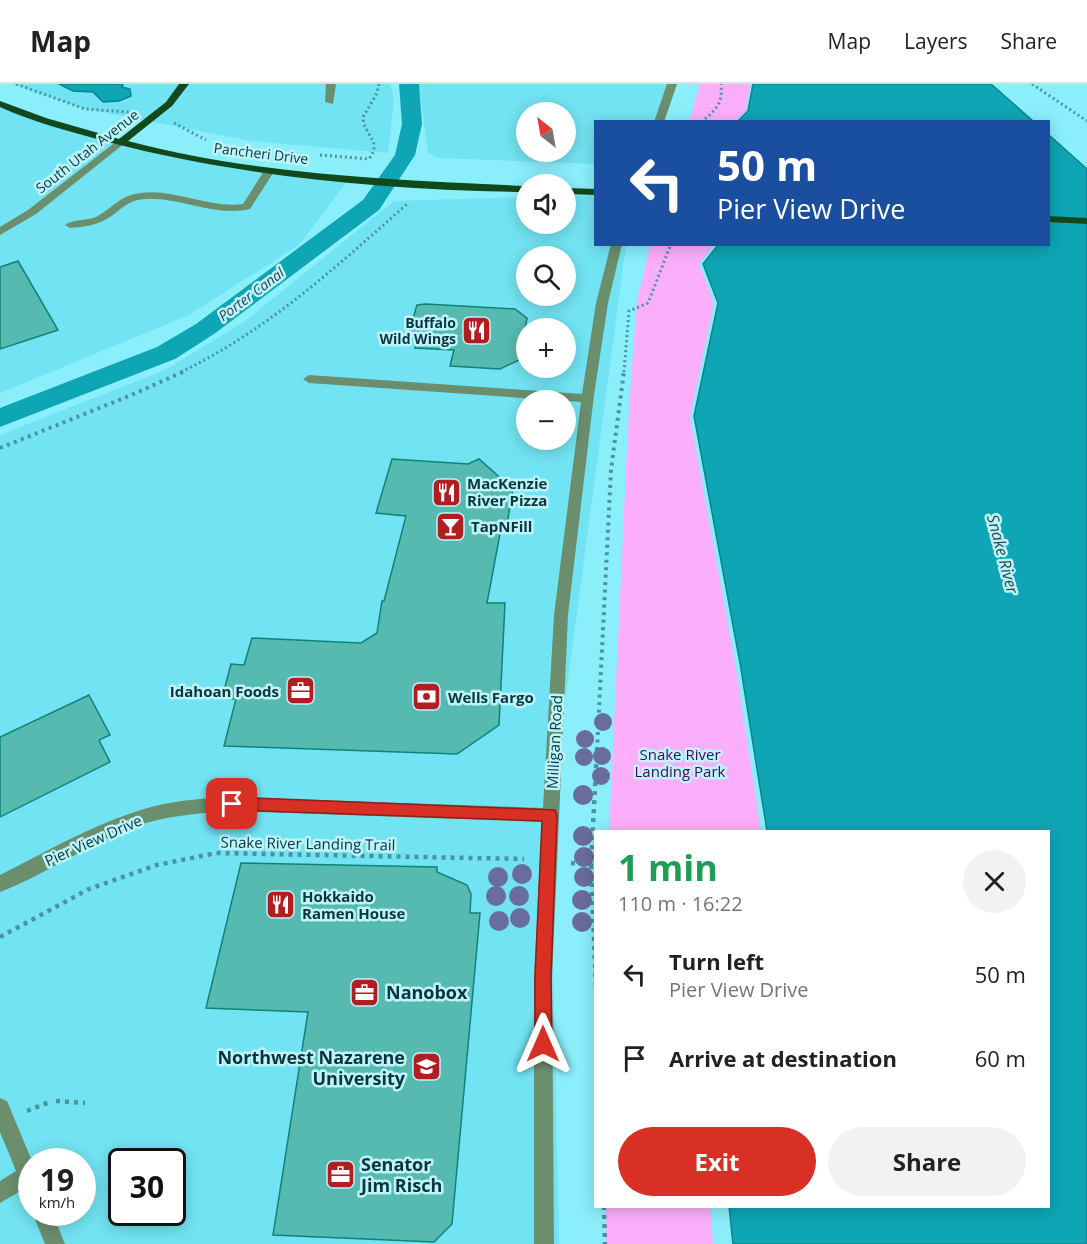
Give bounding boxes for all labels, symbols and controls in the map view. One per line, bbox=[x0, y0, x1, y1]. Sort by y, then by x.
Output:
text: Map bbox=[30, 22, 91, 60]
text: Map bbox=[828, 27, 871, 55]
text: Layers bbox=[904, 27, 968, 55]
text: Share bbox=[1001, 27, 1057, 55]
north arrow bbox=[516, 102, 576, 162]
map controls bbox=[516, 102, 576, 450]
street label: South Utah Avenue bbox=[32, 105, 143, 197]
text: 50 m bbox=[717, 136, 817, 193]
street label: Pancheri Drive bbox=[213, 138, 309, 168]
icon: left bbox=[618, 144, 696, 222]
button: sound bbox=[516, 174, 576, 234]
text: Pier View Drive bbox=[717, 190, 905, 227]
button: search bbox=[516, 246, 576, 306]
water label: Porter Canal bbox=[214, 263, 288, 325]
place label: Buffalo Wild Wings bbox=[380, 313, 456, 348]
restaurant icon: Buffalo Wild Wings bbox=[461, 314, 493, 346]
button: + bbox=[516, 318, 576, 378]
button: − bbox=[516, 390, 576, 450]
place label: MacKenzie River Pizza bbox=[467, 473, 547, 510]
restaurant icon: MacKenzie River Pizza bbox=[430, 476, 462, 508]
bar icon: TapNFill bbox=[434, 510, 466, 542]
water label: Snake River bbox=[982, 512, 1024, 597]
place label: TapNFill bbox=[471, 516, 532, 536]
office icon: Idahoan Foods bbox=[284, 675, 316, 707]
place label: Idahoan Foods bbox=[170, 681, 279, 701]
bank icon: Wells Fargo bbox=[411, 681, 443, 713]
place label: Wells Fargo bbox=[448, 687, 534, 707]
street label: Milligan Road bbox=[542, 695, 566, 789]
park label: Snake River Landing Park bbox=[635, 744, 726, 781]
pin bbox=[206, 778, 257, 829]
icon: arrive bbox=[215, 787, 248, 820]
street label: Pier View Drive bbox=[41, 810, 145, 870]
street label: Snake River Landing Trail bbox=[220, 831, 396, 855]
text: 1 min bbox=[618, 843, 718, 892]
button: close bbox=[963, 850, 1026, 913]
place label: Hokkaido Ramen House bbox=[302, 886, 405, 923]
restaurant icon: Hokkaido Ramen House bbox=[265, 889, 297, 921]
text: 110 m · 16:22 bbox=[618, 890, 743, 917]
text: Turn left bbox=[669, 946, 764, 976]
icon: left bbox=[618, 958, 651, 991]
text: 50 m bbox=[975, 959, 1026, 989]
office icon: Nanobox bbox=[349, 976, 381, 1008]
text: Pier View Drive bbox=[669, 976, 809, 1003]
place label: Nanobox bbox=[386, 980, 468, 1004]
position arrow bbox=[511, 1012, 575, 1076]
icon: arrive bbox=[618, 1042, 651, 1075]
text: Arrive at destination bbox=[669, 1043, 897, 1073]
text: 60 m bbox=[975, 1043, 1026, 1073]
place label: Northwest Nazarene University bbox=[217, 1045, 406, 1090]
school or university icon: Northwest Nazarene University bbox=[410, 1051, 442, 1083]
button: Exit bbox=[618, 1127, 816, 1196]
button: Share bbox=[828, 1127, 1026, 1196]
speed limit sign: 30 bbox=[108, 1148, 186, 1226]
place label: Senator Jim Risch bbox=[359, 1152, 442, 1197]
office icon: Senator Jim Risch bbox=[324, 1158, 356, 1190]
text: 19 bbox=[40, 1159, 74, 1200]
text: km/h bbox=[39, 1192, 75, 1212]

